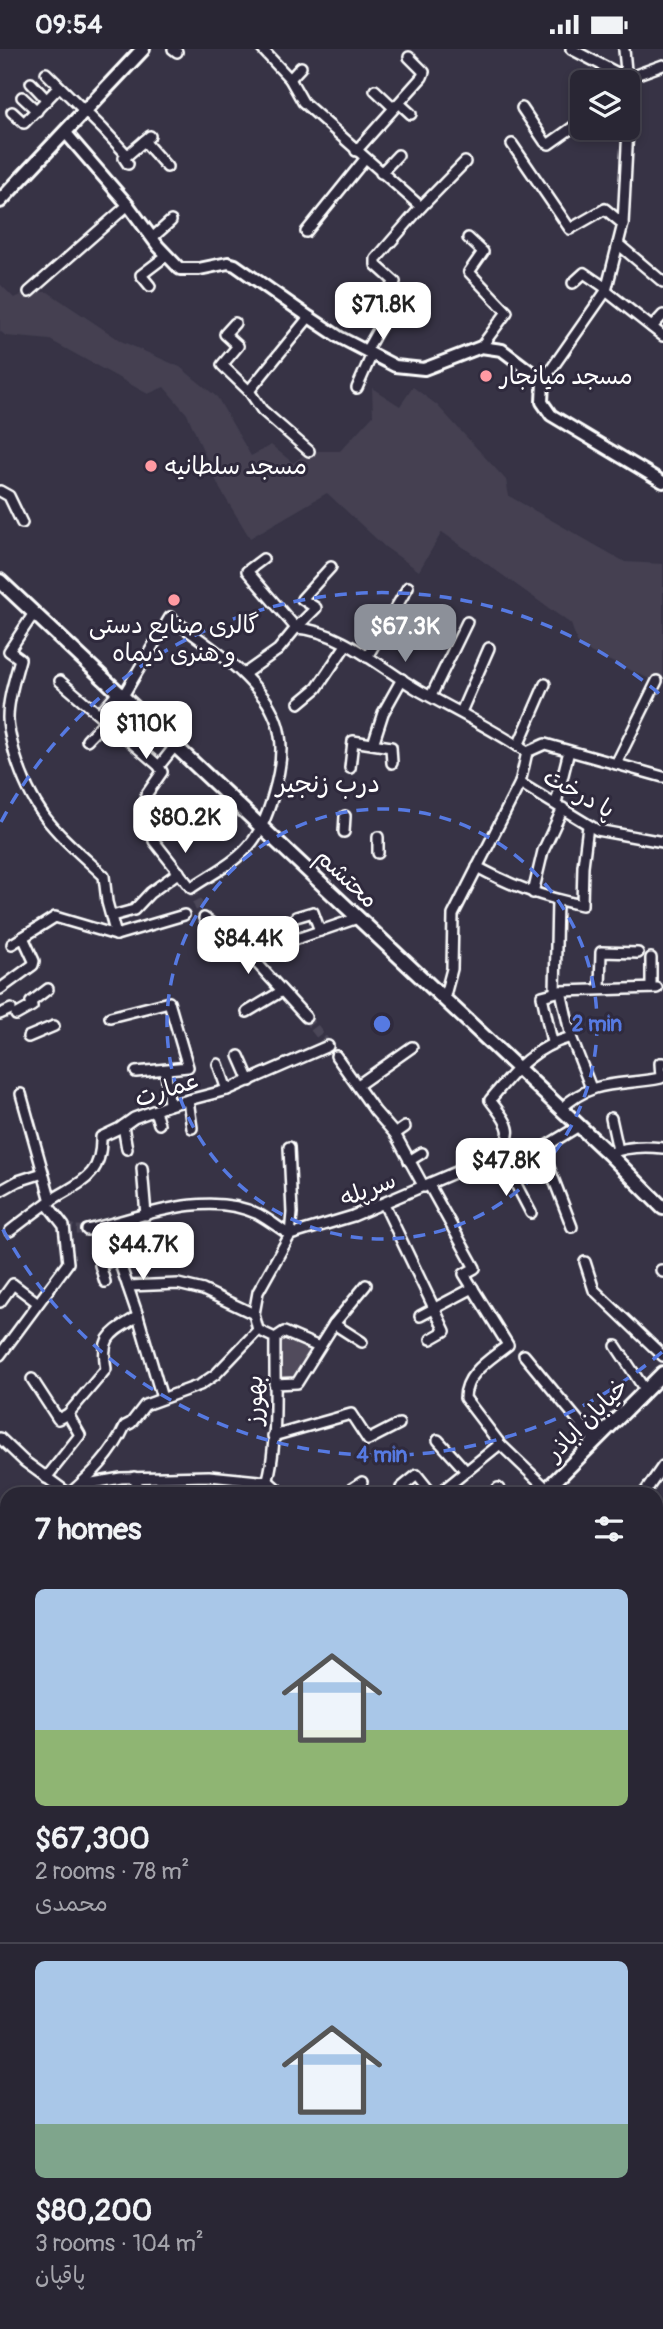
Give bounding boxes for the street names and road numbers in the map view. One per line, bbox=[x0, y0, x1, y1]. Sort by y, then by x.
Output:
street label: پا درخت bbox=[538, 762, 620, 825]
street label: محتشم bbox=[307, 842, 384, 917]
street label: عمارت bbox=[131, 1065, 203, 1114]
street label: سرپله bbox=[336, 1166, 400, 1213]
street label: خیابان اباذر bbox=[539, 1372, 635, 1468]
street label: بهورز bbox=[240, 1375, 270, 1427]

